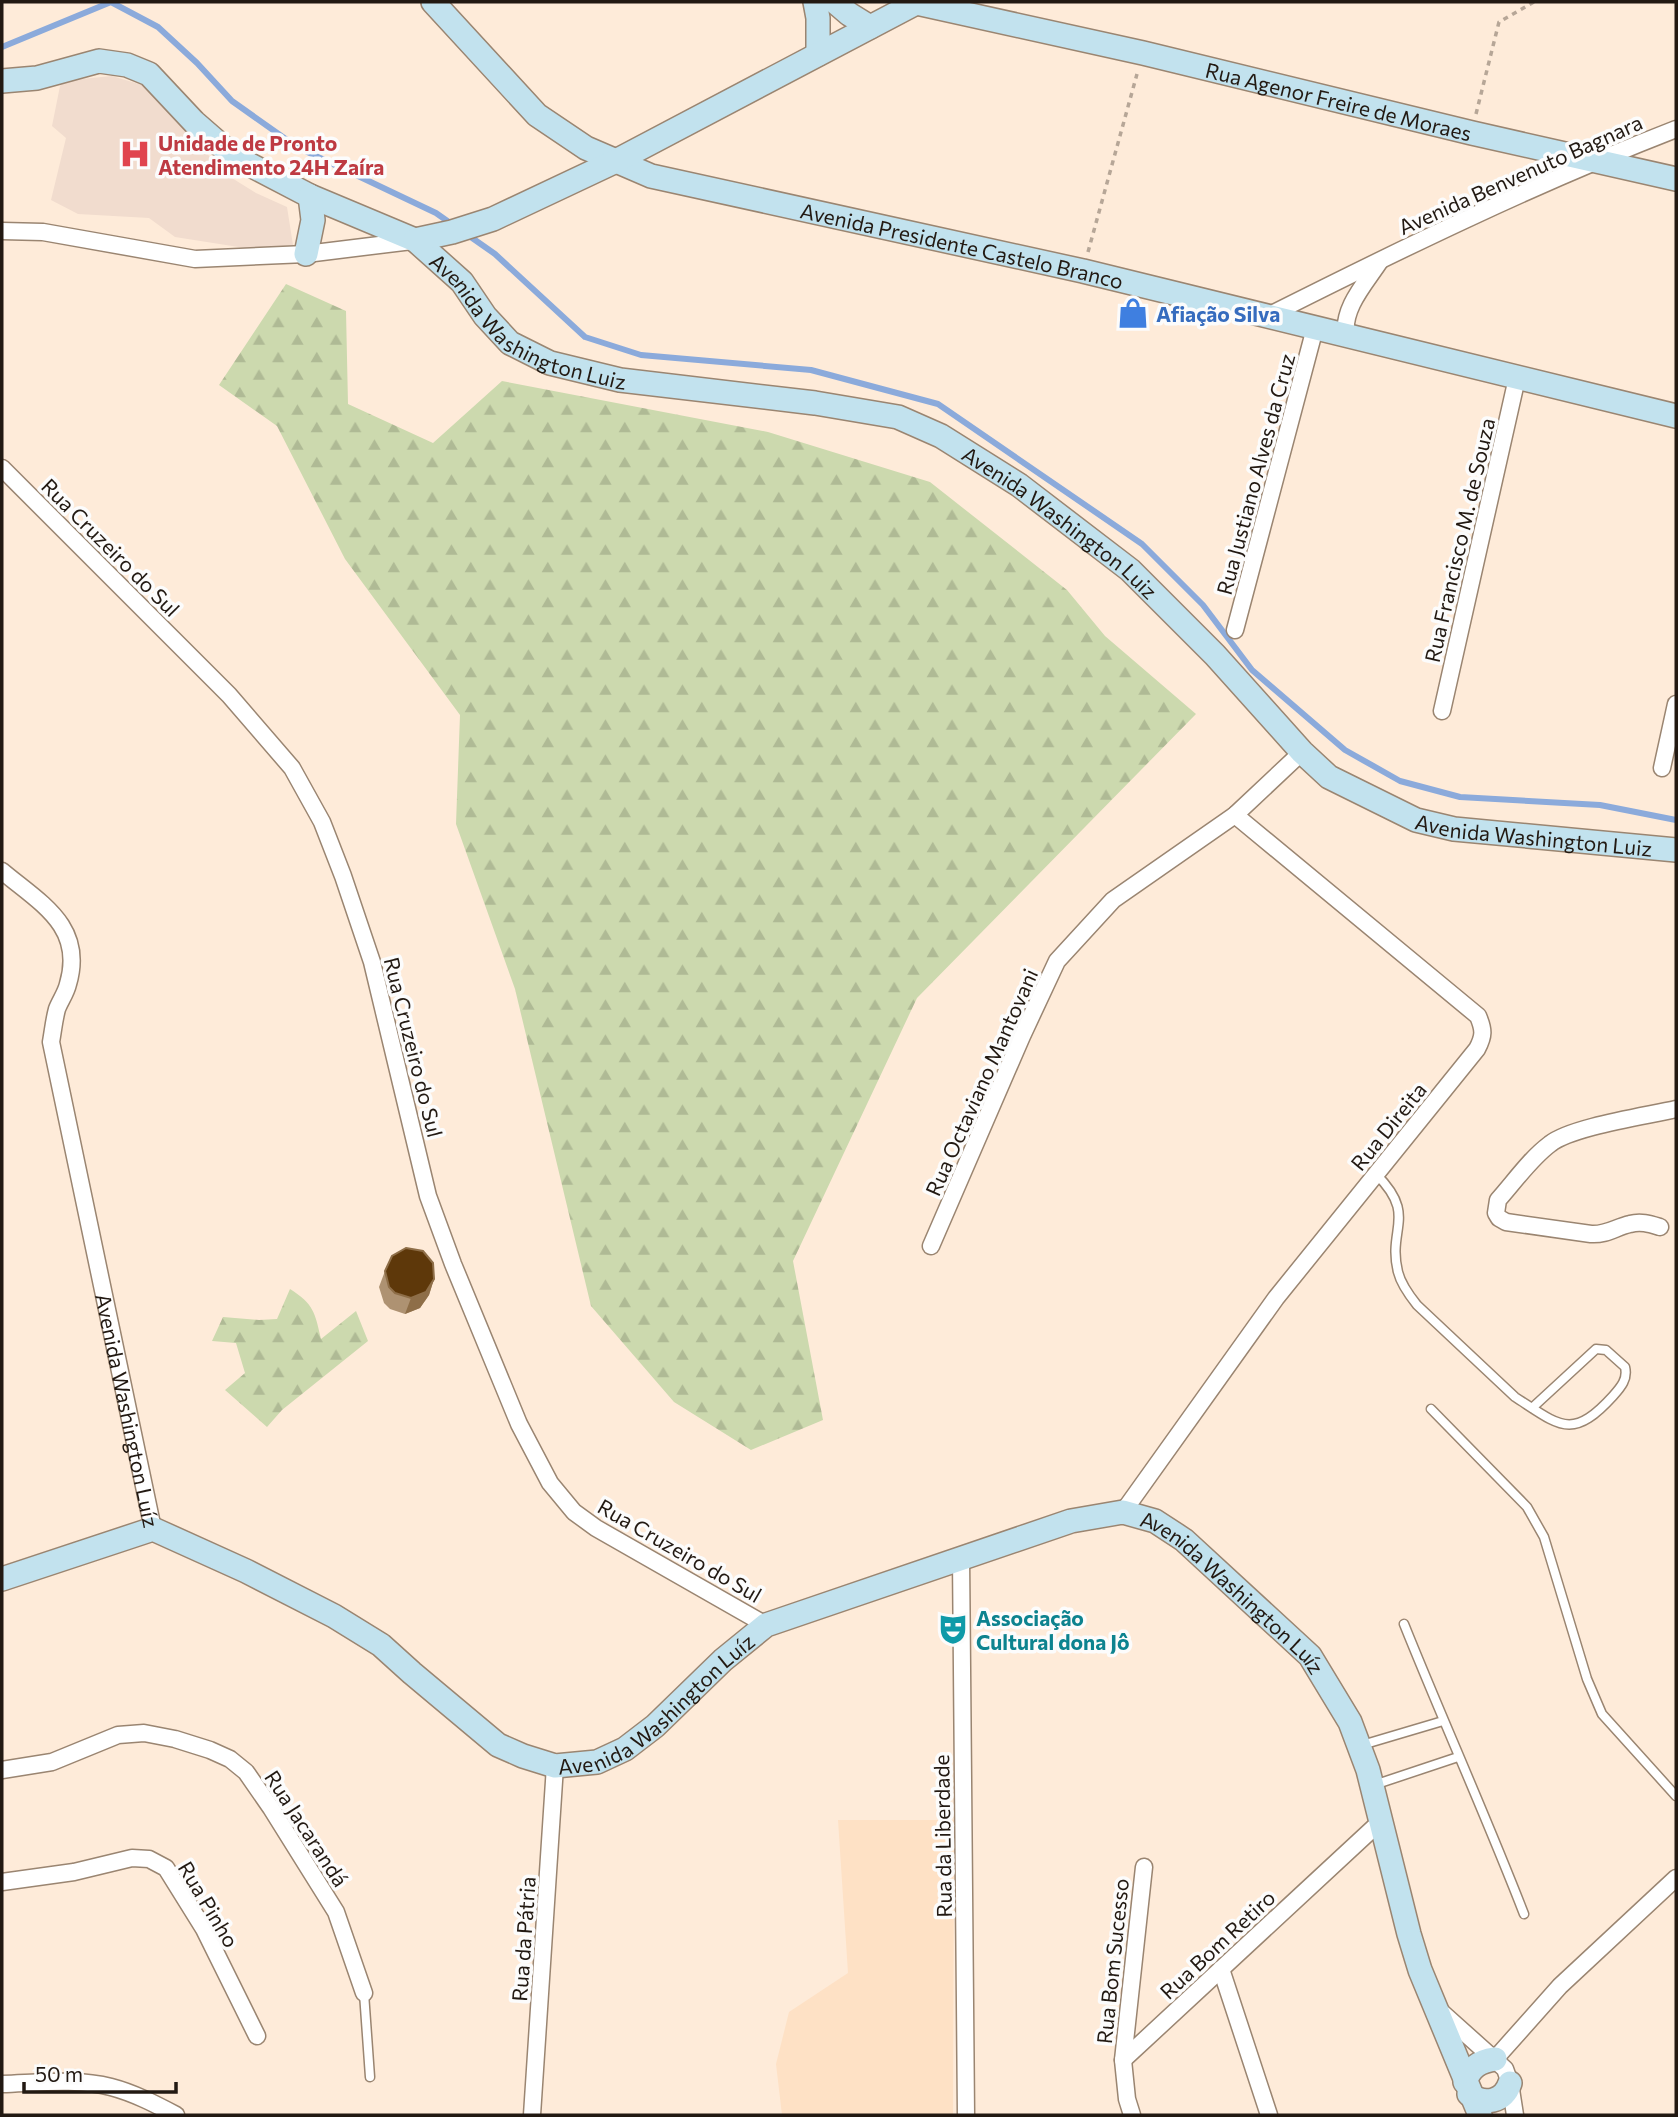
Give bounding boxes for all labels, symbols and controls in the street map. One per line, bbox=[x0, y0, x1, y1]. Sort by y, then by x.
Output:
street label: Rua Agenor Freire de Moraes bbox=[1203, 56, 1474, 145]
street label: Avenida Benvenuto Bagnara bbox=[1394, 109, 1646, 239]
place label: Unidade de Pronto Atendimento 24H Zaíra bbox=[158, 130, 384, 179]
hospital icon: Unidade de Pronto Atendimento 24H Zaíra bbox=[118, 137, 152, 171]
street label: Avenida Presidente Castelo Branco bbox=[798, 197, 1126, 293]
street label: Avenida Washington Luiz bbox=[425, 248, 627, 393]
shop icon: Afiação Silva bbox=[1116, 296, 1150, 330]
place label: Afiação Silva bbox=[1156, 301, 1280, 326]
street label: Rua Justiano Alves da Cruz bbox=[1211, 351, 1299, 597]
street label: Rua Francisco M. de Souza bbox=[1419, 415, 1499, 665]
street label: Avenida Washington Luiz bbox=[958, 440, 1163, 603]
street label: Rua Cruzeiro do Sul bbox=[37, 473, 185, 621]
street label: Avenida Washington Luiz bbox=[1413, 808, 1653, 860]
street label: Rua Cruzeiro do Sul bbox=[380, 954, 448, 1140]
street label: Rua Octaviano Mantovani bbox=[920, 965, 1042, 1199]
street label: Rua Direita bbox=[1345, 1077, 1431, 1175]
street label: Avenida Washington Luíz bbox=[91, 1291, 165, 1530]
street label: Rua Cruzeiro do Sul bbox=[594, 1493, 766, 1607]
street label: Avenida Washington Luíz bbox=[1138, 1505, 1330, 1678]
place label: Associação Cultural dona Jô bbox=[976, 1605, 1129, 1654]
theatre icon: Associação Cultural dona Jô bbox=[936, 1612, 970, 1646]
street label: Avenida Washington Luíz bbox=[557, 1628, 758, 1778]
street label: Rua da Liberdade bbox=[928, 1754, 956, 1918]
street label: Rua Jacarandá bbox=[260, 1765, 354, 1891]
street label: Rua Pinho bbox=[174, 1856, 244, 1952]
street label: Rua da Pátria bbox=[506, 1876, 540, 2002]
street label: Rua Bom Sucesso bbox=[1091, 1877, 1133, 2045]
street label: Rua Bom Retiro bbox=[1154, 1884, 1280, 2004]
scale bar bbox=[24, 2050, 177, 2094]
text: 50 m bbox=[35, 2061, 83, 2086]

